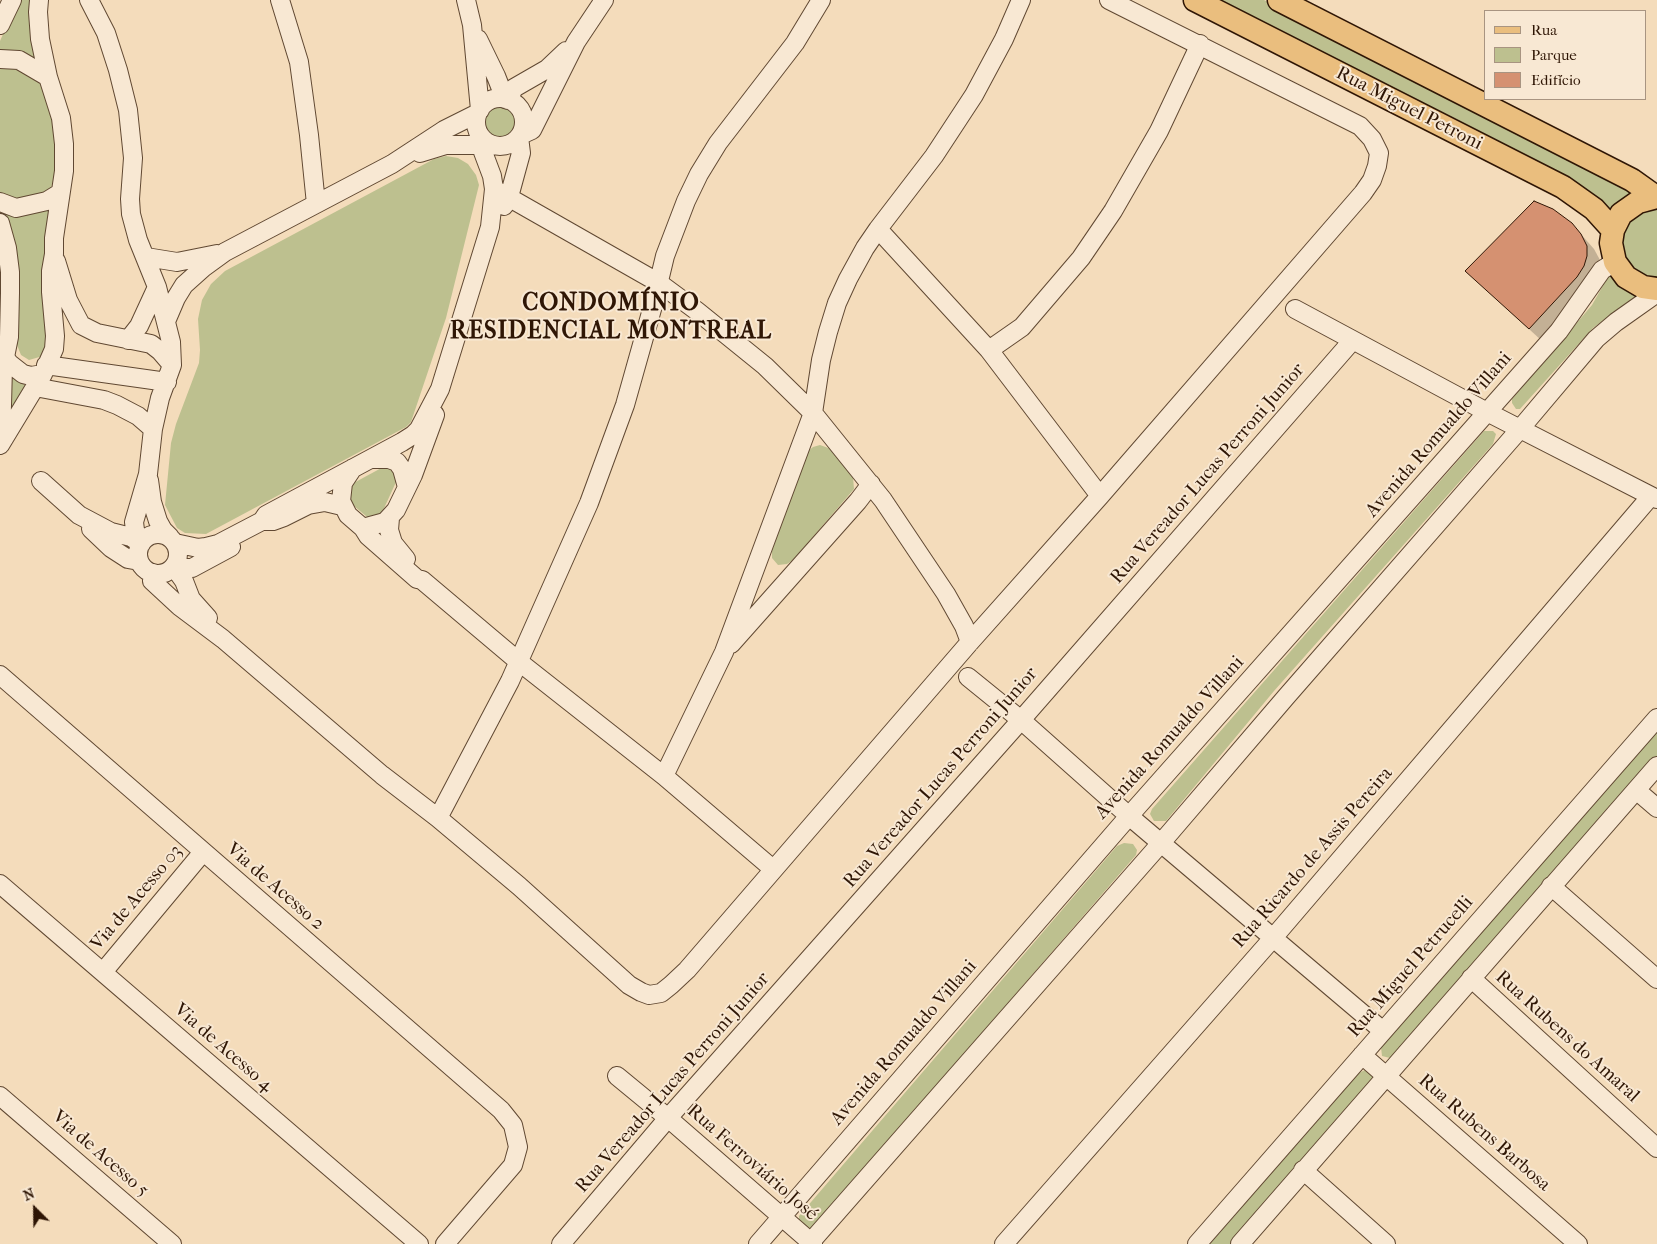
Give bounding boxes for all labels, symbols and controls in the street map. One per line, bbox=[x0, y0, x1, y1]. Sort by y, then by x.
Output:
legend bbox=[1484, 10, 1647, 100]
text: Rua bbox=[1531, 21, 1557, 39]
text: Parque bbox=[1531, 46, 1577, 64]
street label: Rua Miguel Petroni bbox=[1332, 62, 1486, 156]
text: Edifício bbox=[1531, 71, 1581, 89]
district label: CONDOMÍNIO RESIDENCIAL MONTREAL bbox=[448, 290, 774, 346]
street label: Avenida Romualdo Villani bbox=[1361, 348, 1517, 522]
street label: Rua Vereador Lucas Perroni Junior bbox=[1106, 359, 1310, 589]
street label: Avenida Romualdo Villani bbox=[1091, 652, 1249, 824]
street label: Rua Vereador Lucas Perroni Junior bbox=[839, 663, 1043, 893]
street label: Rua Ricardo de Assis Pereira bbox=[1228, 763, 1398, 953]
street label: Via de Acesso 2 bbox=[221, 838, 329, 936]
street label: Via de Acesso 03 bbox=[86, 841, 188, 955]
street label: Rua Miguel Petrucelli bbox=[1343, 892, 1479, 1042]
street label: Avenida Romualdo Villani bbox=[826, 956, 982, 1130]
street label: Rua Rubens do Amaral bbox=[1490, 966, 1644, 1108]
street label: Rua Vereador Lucas Perroni Junior bbox=[571, 968, 775, 1198]
street label: Via de Acesso 4 bbox=[169, 999, 277, 1097]
street label: Rua Rubens Barbosa bbox=[1413, 1070, 1555, 1196]
street label: Rua Ferroviário José bbox=[682, 1100, 822, 1226]
street label: Via de Acesso 5 bbox=[47, 1106, 153, 1202]
north arrow bbox=[10, 1184, 60, 1234]
text: N bbox=[21, 1185, 37, 1205]

